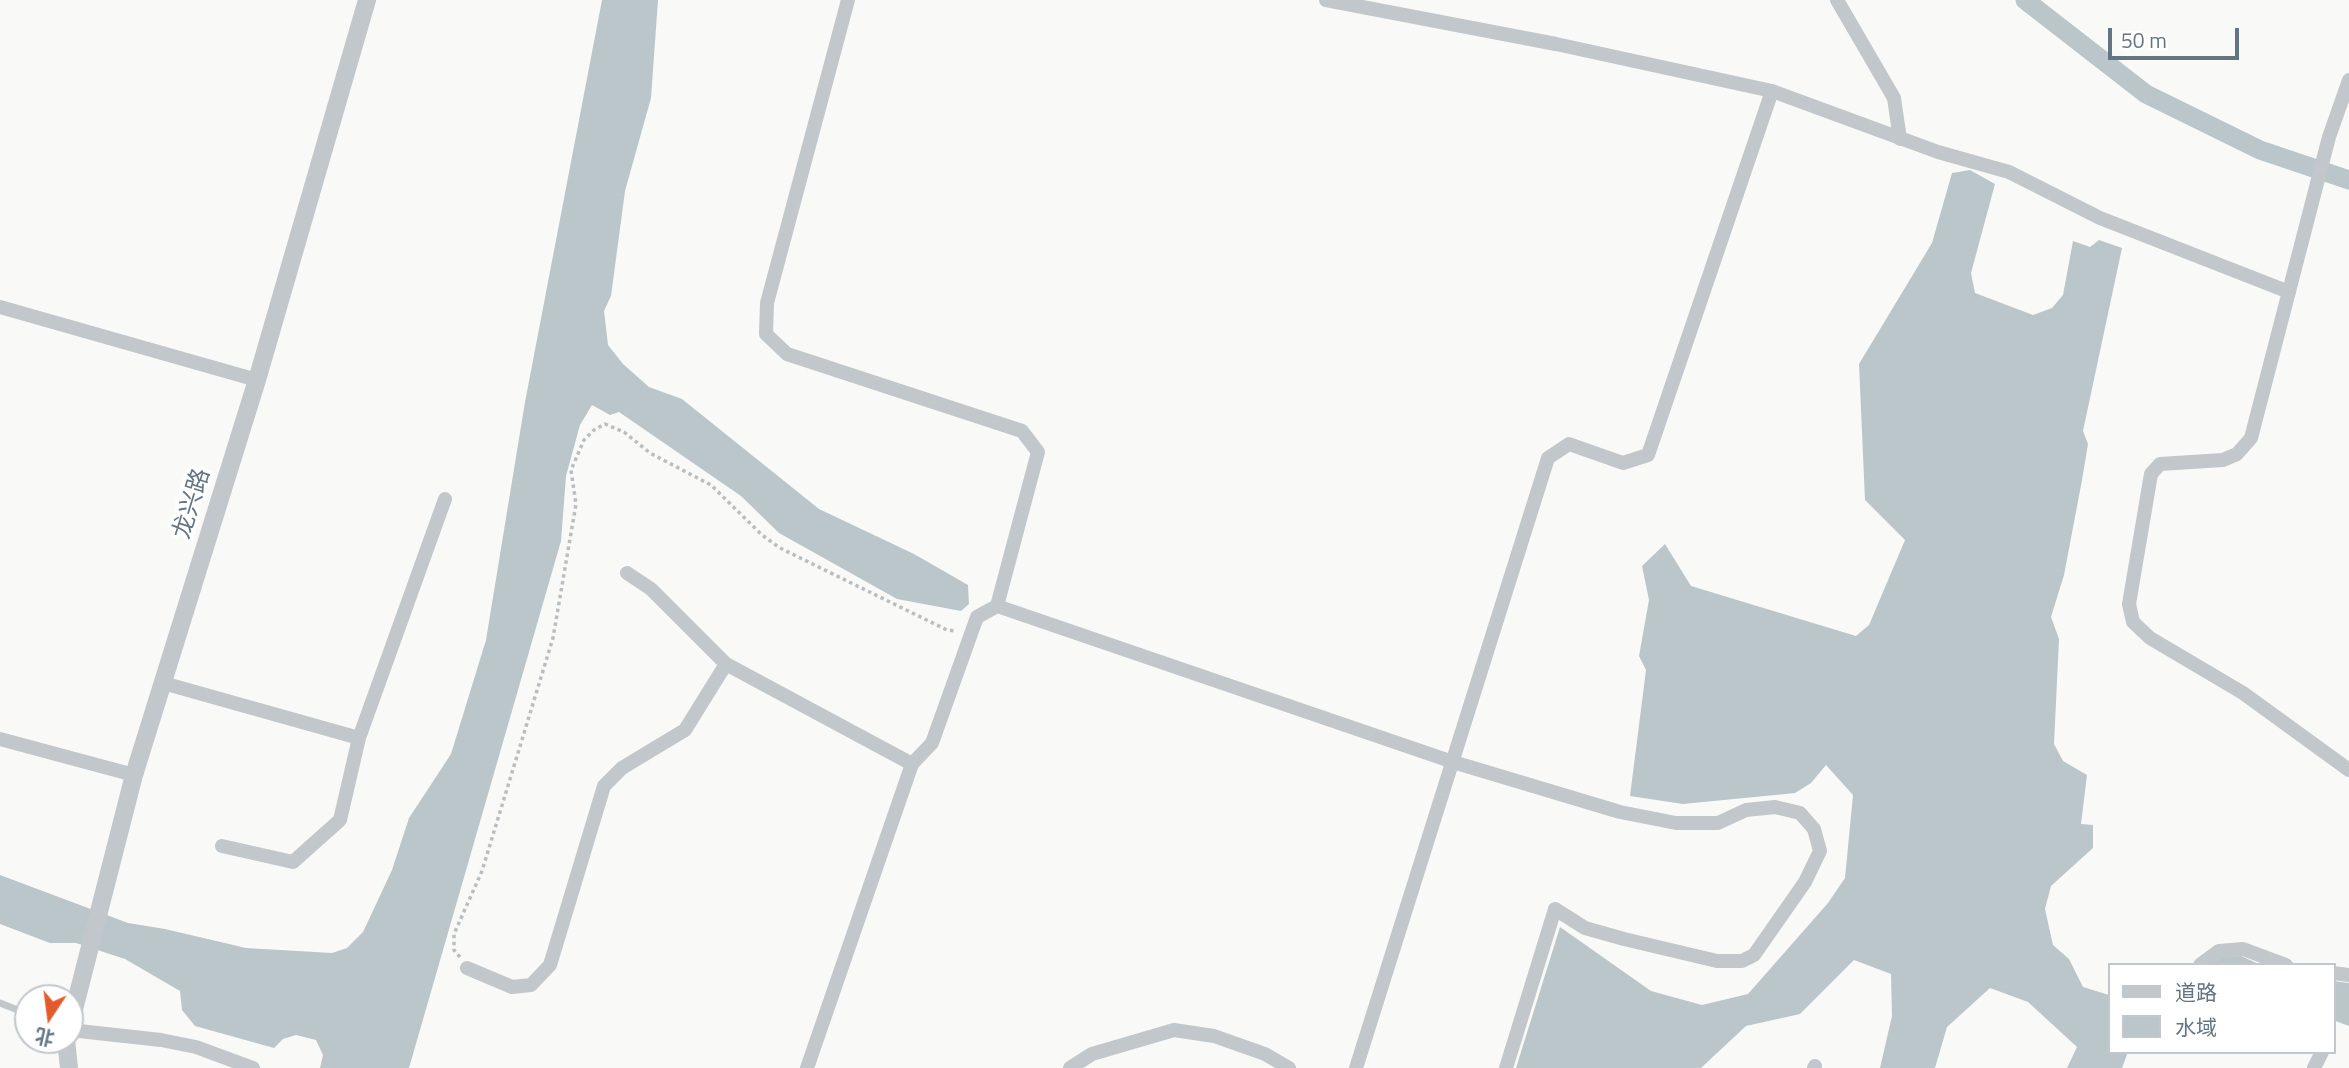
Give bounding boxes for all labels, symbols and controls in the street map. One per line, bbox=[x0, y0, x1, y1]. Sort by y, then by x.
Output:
scale bar bbox=[2111, 14, 2242, 58]
text: 50 m bbox=[2121, 24, 2167, 56]
street label: 龙兴路 bbox=[169, 465, 217, 543]
legend bbox=[2108, 963, 2335, 1054]
text: 道路 bbox=[2175, 976, 2217, 1008]
north arrow bbox=[14, 984, 84, 1054]
text: 水域 bbox=[2175, 1011, 2217, 1043]
text: 北 bbox=[32, 1022, 57, 1054]

